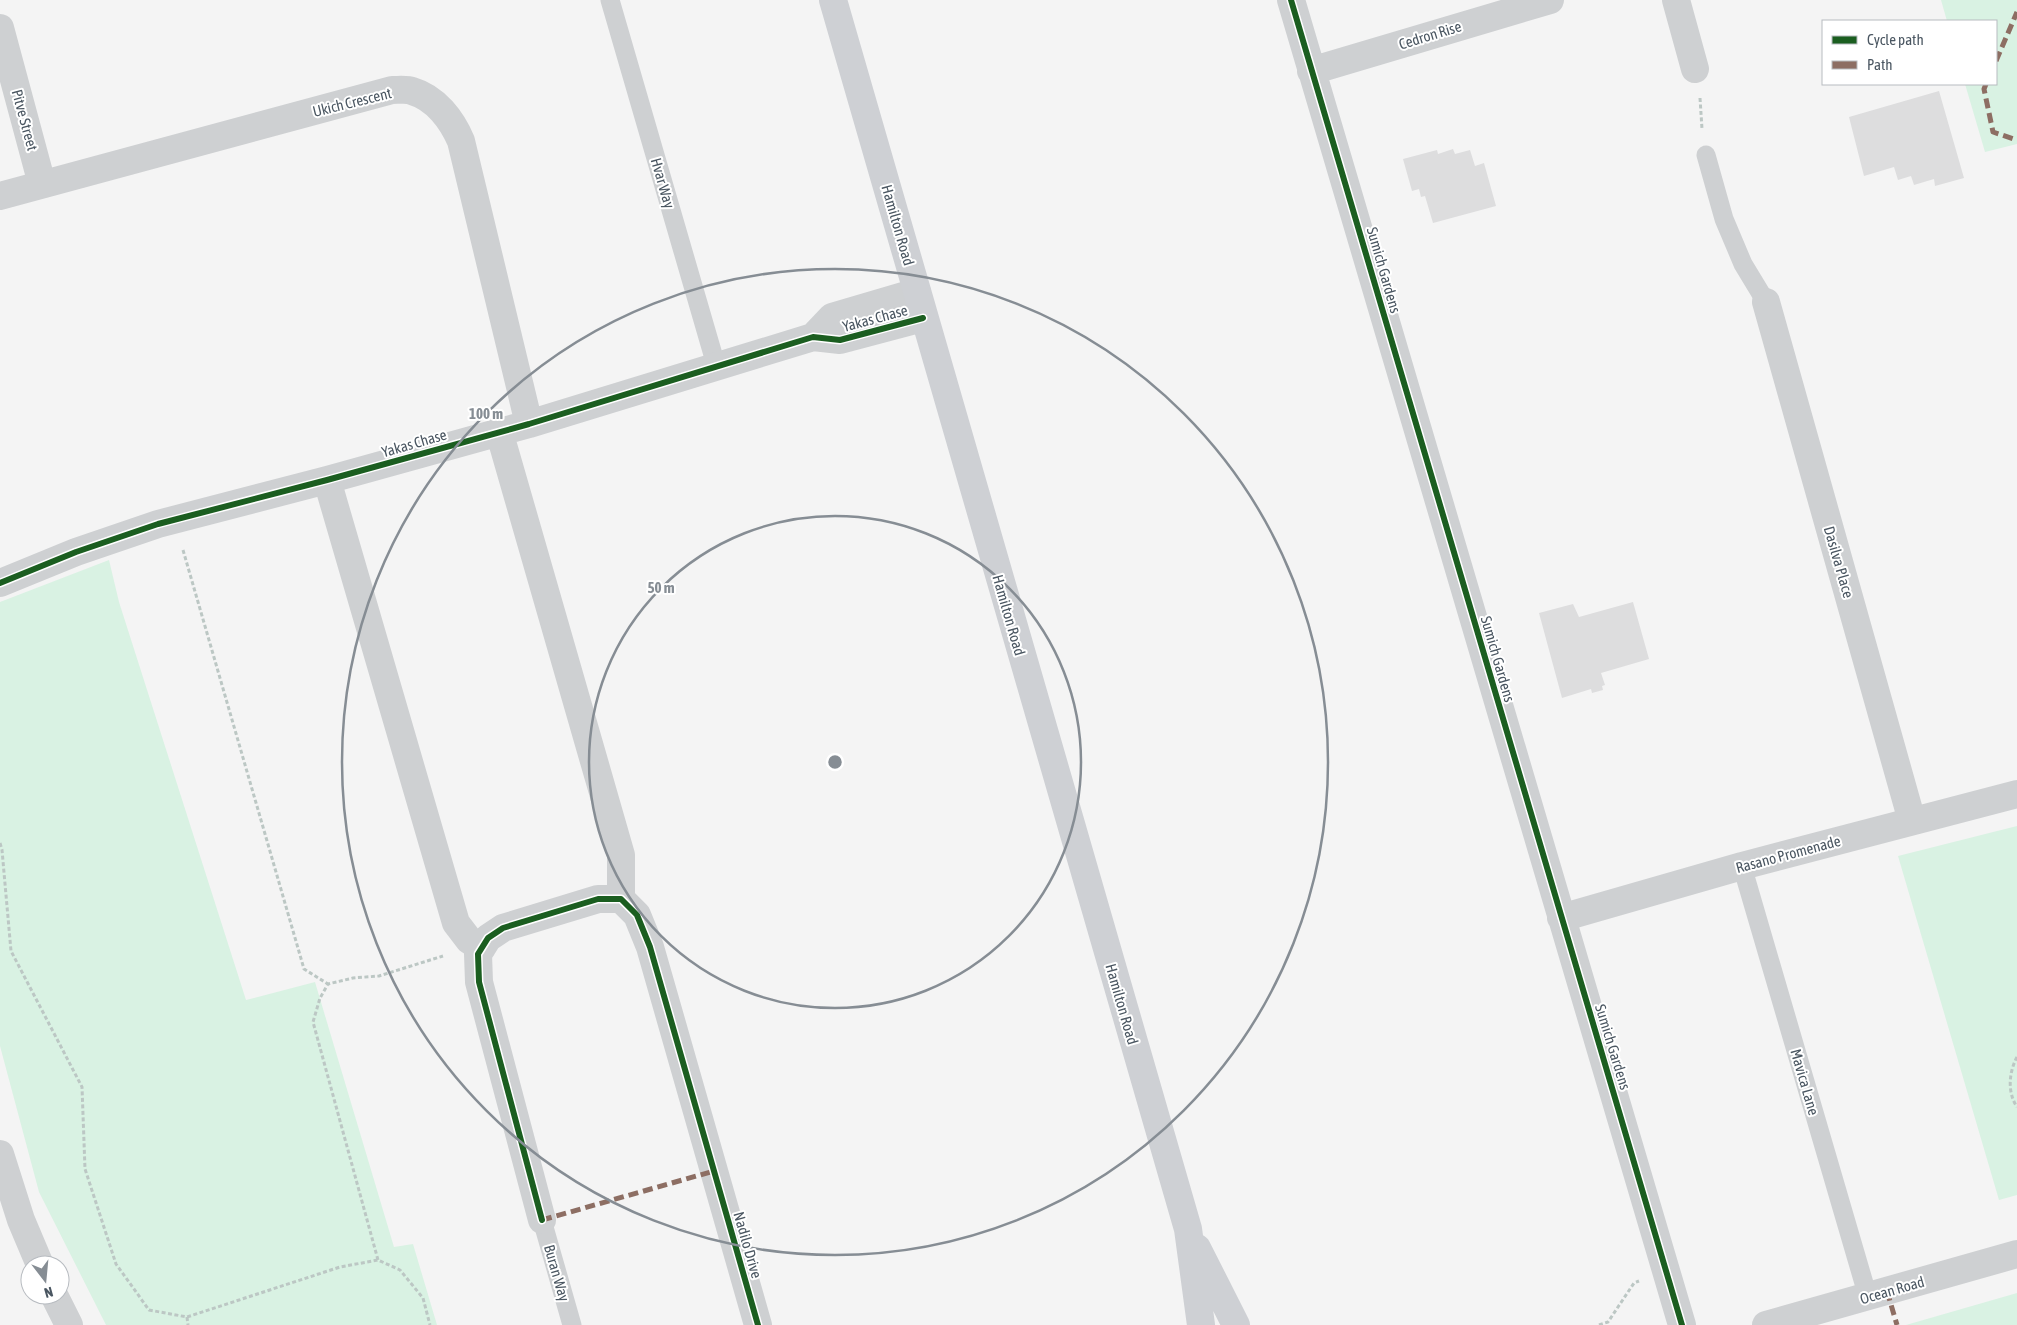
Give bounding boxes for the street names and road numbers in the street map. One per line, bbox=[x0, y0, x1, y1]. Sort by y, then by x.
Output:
street label: Cedron Rise bbox=[1397, 17, 1463, 53]
street label: Ukich Crescent bbox=[311, 84, 393, 120]
street label: Pitve Street bbox=[9, 88, 41, 152]
street label: Hvar Way bbox=[648, 156, 678, 210]
street label: Hamilton Road bbox=[878, 183, 918, 267]
street label: Sumich Gardens bbox=[1364, 225, 1404, 315]
street label: Yakas Chase bbox=[841, 301, 910, 335]
street label: Yakas Chase bbox=[380, 426, 449, 460]
street label: Dasilva Place bbox=[1821, 524, 1857, 600]
street label: Hamilton Road bbox=[989, 573, 1029, 657]
street label: Sumich Gardens bbox=[1478, 614, 1518, 704]
street label: Rasano Promenade bbox=[1734, 832, 1842, 876]
street label: Hamilton Road bbox=[1102, 962, 1142, 1046]
street label: Sumich Gardens bbox=[1592, 1002, 1634, 1092]
street label: Mavica Lane bbox=[1787, 1047, 1823, 1117]
street label: Nadilo Drive bbox=[730, 1210, 766, 1280]
street label: Buran Way bbox=[541, 1243, 573, 1303]
street label: Ocean Road bbox=[1858, 1273, 1926, 1307]

